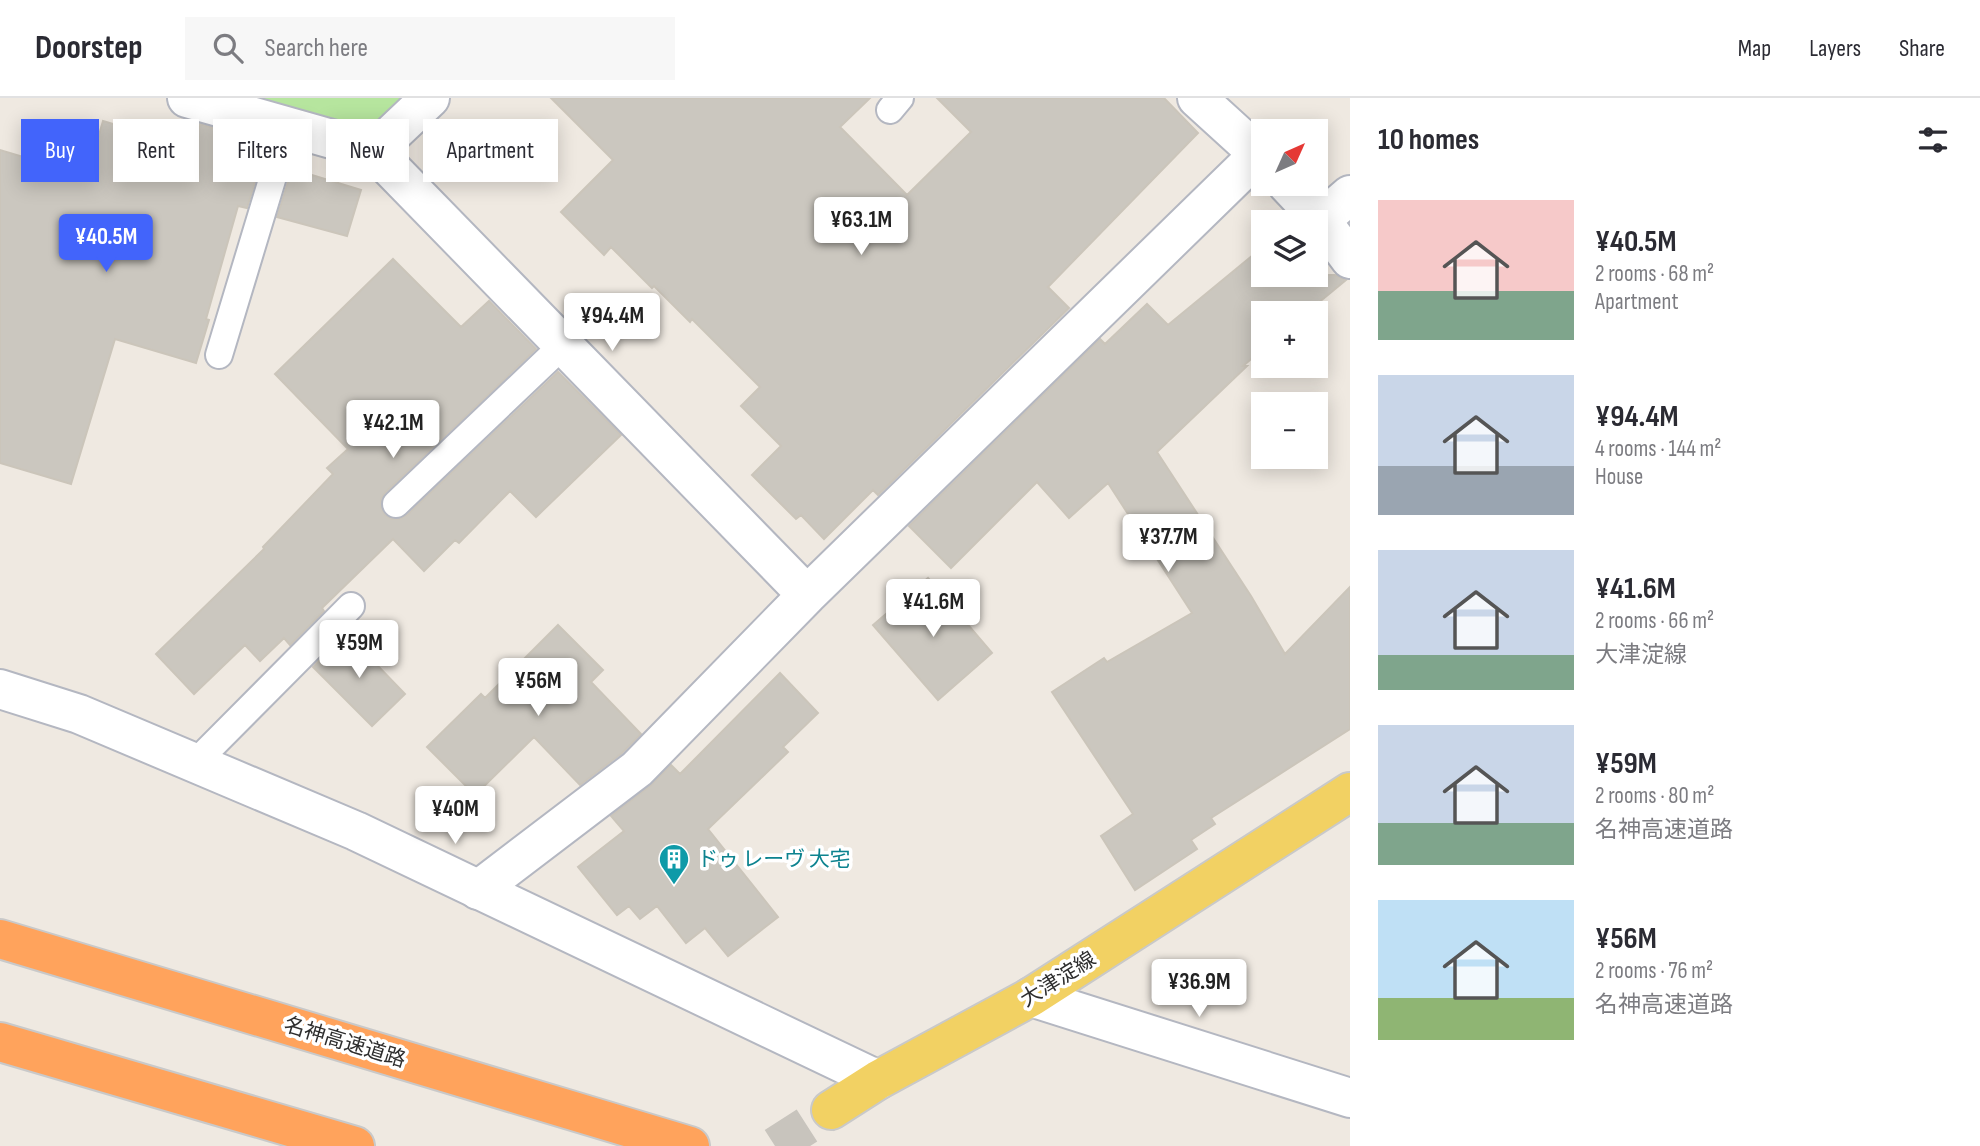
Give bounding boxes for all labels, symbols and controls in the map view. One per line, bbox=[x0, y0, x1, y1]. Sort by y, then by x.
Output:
search box bbox=[185, 17, 675, 80]
text: Doorstep bbox=[35, 28, 143, 68]
icon: search bbox=[209, 29, 247, 67]
text: Search here bbox=[265, 33, 368, 64]
text: Map bbox=[1738, 34, 1771, 63]
text: Layers bbox=[1809, 34, 1861, 63]
text: Share bbox=[1899, 34, 1945, 63]
chip: Buy bbox=[21, 119, 99, 182]
chip: Rent bbox=[113, 119, 199, 182]
chip: Filters bbox=[213, 119, 312, 182]
chip: New bbox=[326, 119, 409, 182]
chip: Apartment bbox=[423, 119, 558, 182]
north arrow bbox=[1251, 119, 1328, 196]
map controls bbox=[1251, 119, 1328, 469]
icon: filters bbox=[1914, 121, 1952, 159]
text: 10 homes bbox=[1378, 122, 1479, 158]
pin: ¥63.1M bbox=[804, 198, 918, 257]
text: ¥63.1M bbox=[830, 206, 892, 234]
button: layers bbox=[1251, 210, 1328, 287]
pin: ¥40.5M bbox=[49, 214, 163, 274]
text: ¥40.5M bbox=[75, 223, 137, 251]
text: ¥40.5M bbox=[1595, 224, 1676, 260]
icon: home bbox=[1434, 228, 1518, 312]
text: 2 rooms · 68 m² bbox=[1595, 260, 1714, 288]
text: Apartment bbox=[1595, 288, 1679, 316]
pin: ¥94.4M bbox=[555, 294, 669, 353]
button: + bbox=[1251, 301, 1328, 378]
text: ¥94.4M bbox=[580, 302, 644, 330]
button: − bbox=[1251, 392, 1328, 469]
text: ¥94.4M bbox=[1595, 399, 1678, 435]
pin: ¥42.1M bbox=[336, 400, 450, 460]
icon: home bbox=[1434, 403, 1518, 487]
text: ¥42.1M bbox=[362, 409, 424, 437]
text: 4 rooms · 144 m² bbox=[1595, 435, 1721, 463]
text: House bbox=[1595, 463, 1643, 491]
pin: ¥37.7M bbox=[1111, 514, 1225, 574]
text: ¥37.7M bbox=[1139, 523, 1197, 551]
text: ¥41.6M bbox=[1595, 571, 1676, 607]
icon: home bbox=[1434, 578, 1518, 662]
pin: ¥41.6M bbox=[876, 580, 990, 639]
text: ¥41.6M bbox=[902, 588, 964, 616]
text: 2 rooms · 66 m² bbox=[1595, 607, 1714, 635]
pin: ¥59M bbox=[318, 620, 400, 680]
text: ¥59M bbox=[335, 629, 383, 657]
text: 大津淀線 bbox=[1595, 641, 1687, 669]
pin: ¥56M bbox=[497, 658, 579, 718]
text: ¥56M bbox=[514, 667, 562, 695]
text: ¥59M bbox=[1595, 746, 1657, 782]
icon: home bbox=[1434, 753, 1518, 837]
text: 2 rooms · 80 m² bbox=[1595, 782, 1714, 810]
pin: ¥40M bbox=[414, 786, 496, 846]
text: ¥40M bbox=[431, 795, 479, 823]
text: 名神高速道路 bbox=[1595, 816, 1733, 844]
building icon: ドゥ レーヴ 大宅 bbox=[657, 842, 691, 886]
place label: ドゥ レーヴ 大宅 bbox=[697, 847, 851, 872]
text: ¥56M bbox=[1595, 921, 1657, 957]
icon: home bbox=[1434, 928, 1518, 1012]
street label: 大津淀線 bbox=[1016, 947, 1101, 1012]
text: 2 rooms · 76 m² bbox=[1595, 957, 1713, 985]
pin: ¥36.9M bbox=[1142, 960, 1256, 1019]
text: ¥36.9M bbox=[1168, 968, 1230, 996]
text: 名神高速道路 bbox=[1595, 991, 1733, 1019]
street label: 名神高速道路 bbox=[281, 1012, 409, 1073]

